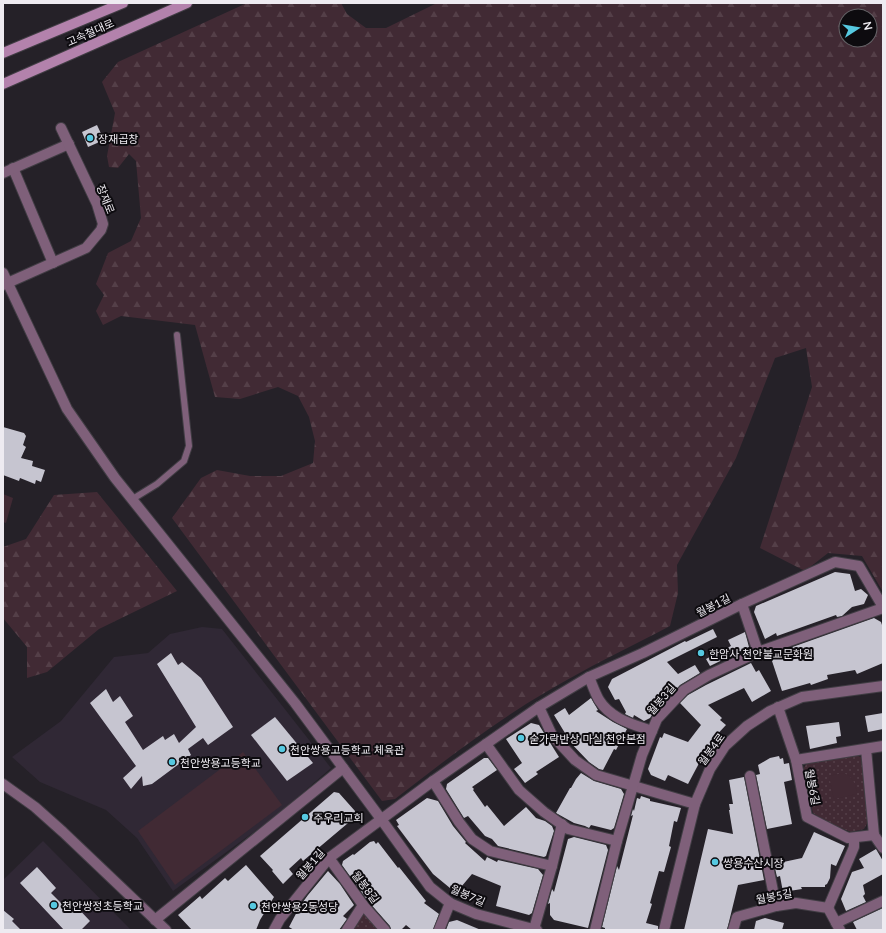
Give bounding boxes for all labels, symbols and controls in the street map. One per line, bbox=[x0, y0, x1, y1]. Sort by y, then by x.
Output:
north arrow bbox=[838, 8, 878, 48]
street label: 고속철대로 bbox=[64, 16, 116, 48]
text: N bbox=[861, 20, 876, 31]
place label: 장재곱창 bbox=[98, 132, 138, 145]
marker: 장재곱창 bbox=[85, 133, 95, 143]
street label: 장재로 bbox=[94, 182, 118, 216]
street label: 월봉1길 bbox=[694, 591, 732, 619]
place label: 한암사 천안불교문화원 bbox=[709, 647, 813, 660]
marker: 한암사 천안불교문화원 bbox=[696, 648, 706, 658]
street label: 월봉3길 bbox=[644, 681, 678, 717]
street label: 월봉4로 bbox=[695, 730, 727, 768]
place label: 숟가락반상 마실 천안본점 bbox=[529, 732, 646, 745]
marker: 숟가락반상 마실 천안본점 bbox=[516, 733, 526, 743]
place label: 천안쌍용고등학교 체육관 bbox=[290, 743, 404, 756]
marker: 천안쌍용고등학교 체육관 bbox=[277, 744, 287, 754]
place label: 천안쌍용고등학교 bbox=[180, 756, 261, 769]
marker: 천안쌍용고등학교 bbox=[167, 757, 177, 767]
street label: 월봉6길 bbox=[803, 768, 823, 806]
place label: 주우리교회 bbox=[313, 811, 364, 824]
marker: 주우리교회 bbox=[300, 812, 310, 822]
street label: 월봉1길 bbox=[293, 846, 327, 882]
place label: 쌍용수산시장 bbox=[723, 856, 784, 869]
marker: 쌍용수산시장 bbox=[710, 857, 720, 867]
street label: 월봉8길 bbox=[350, 868, 382, 906]
street label: 월봉7길 bbox=[449, 882, 487, 908]
street label: 월봉5길 bbox=[755, 886, 793, 906]
place label: 천안쌍정초등학교 bbox=[62, 899, 143, 912]
marker: 천안쌍정초등학교 bbox=[49, 900, 59, 910]
place label: 천안쌍용2동성당 bbox=[261, 900, 338, 913]
marker: 천안쌍용2동성당 bbox=[248, 901, 258, 911]

